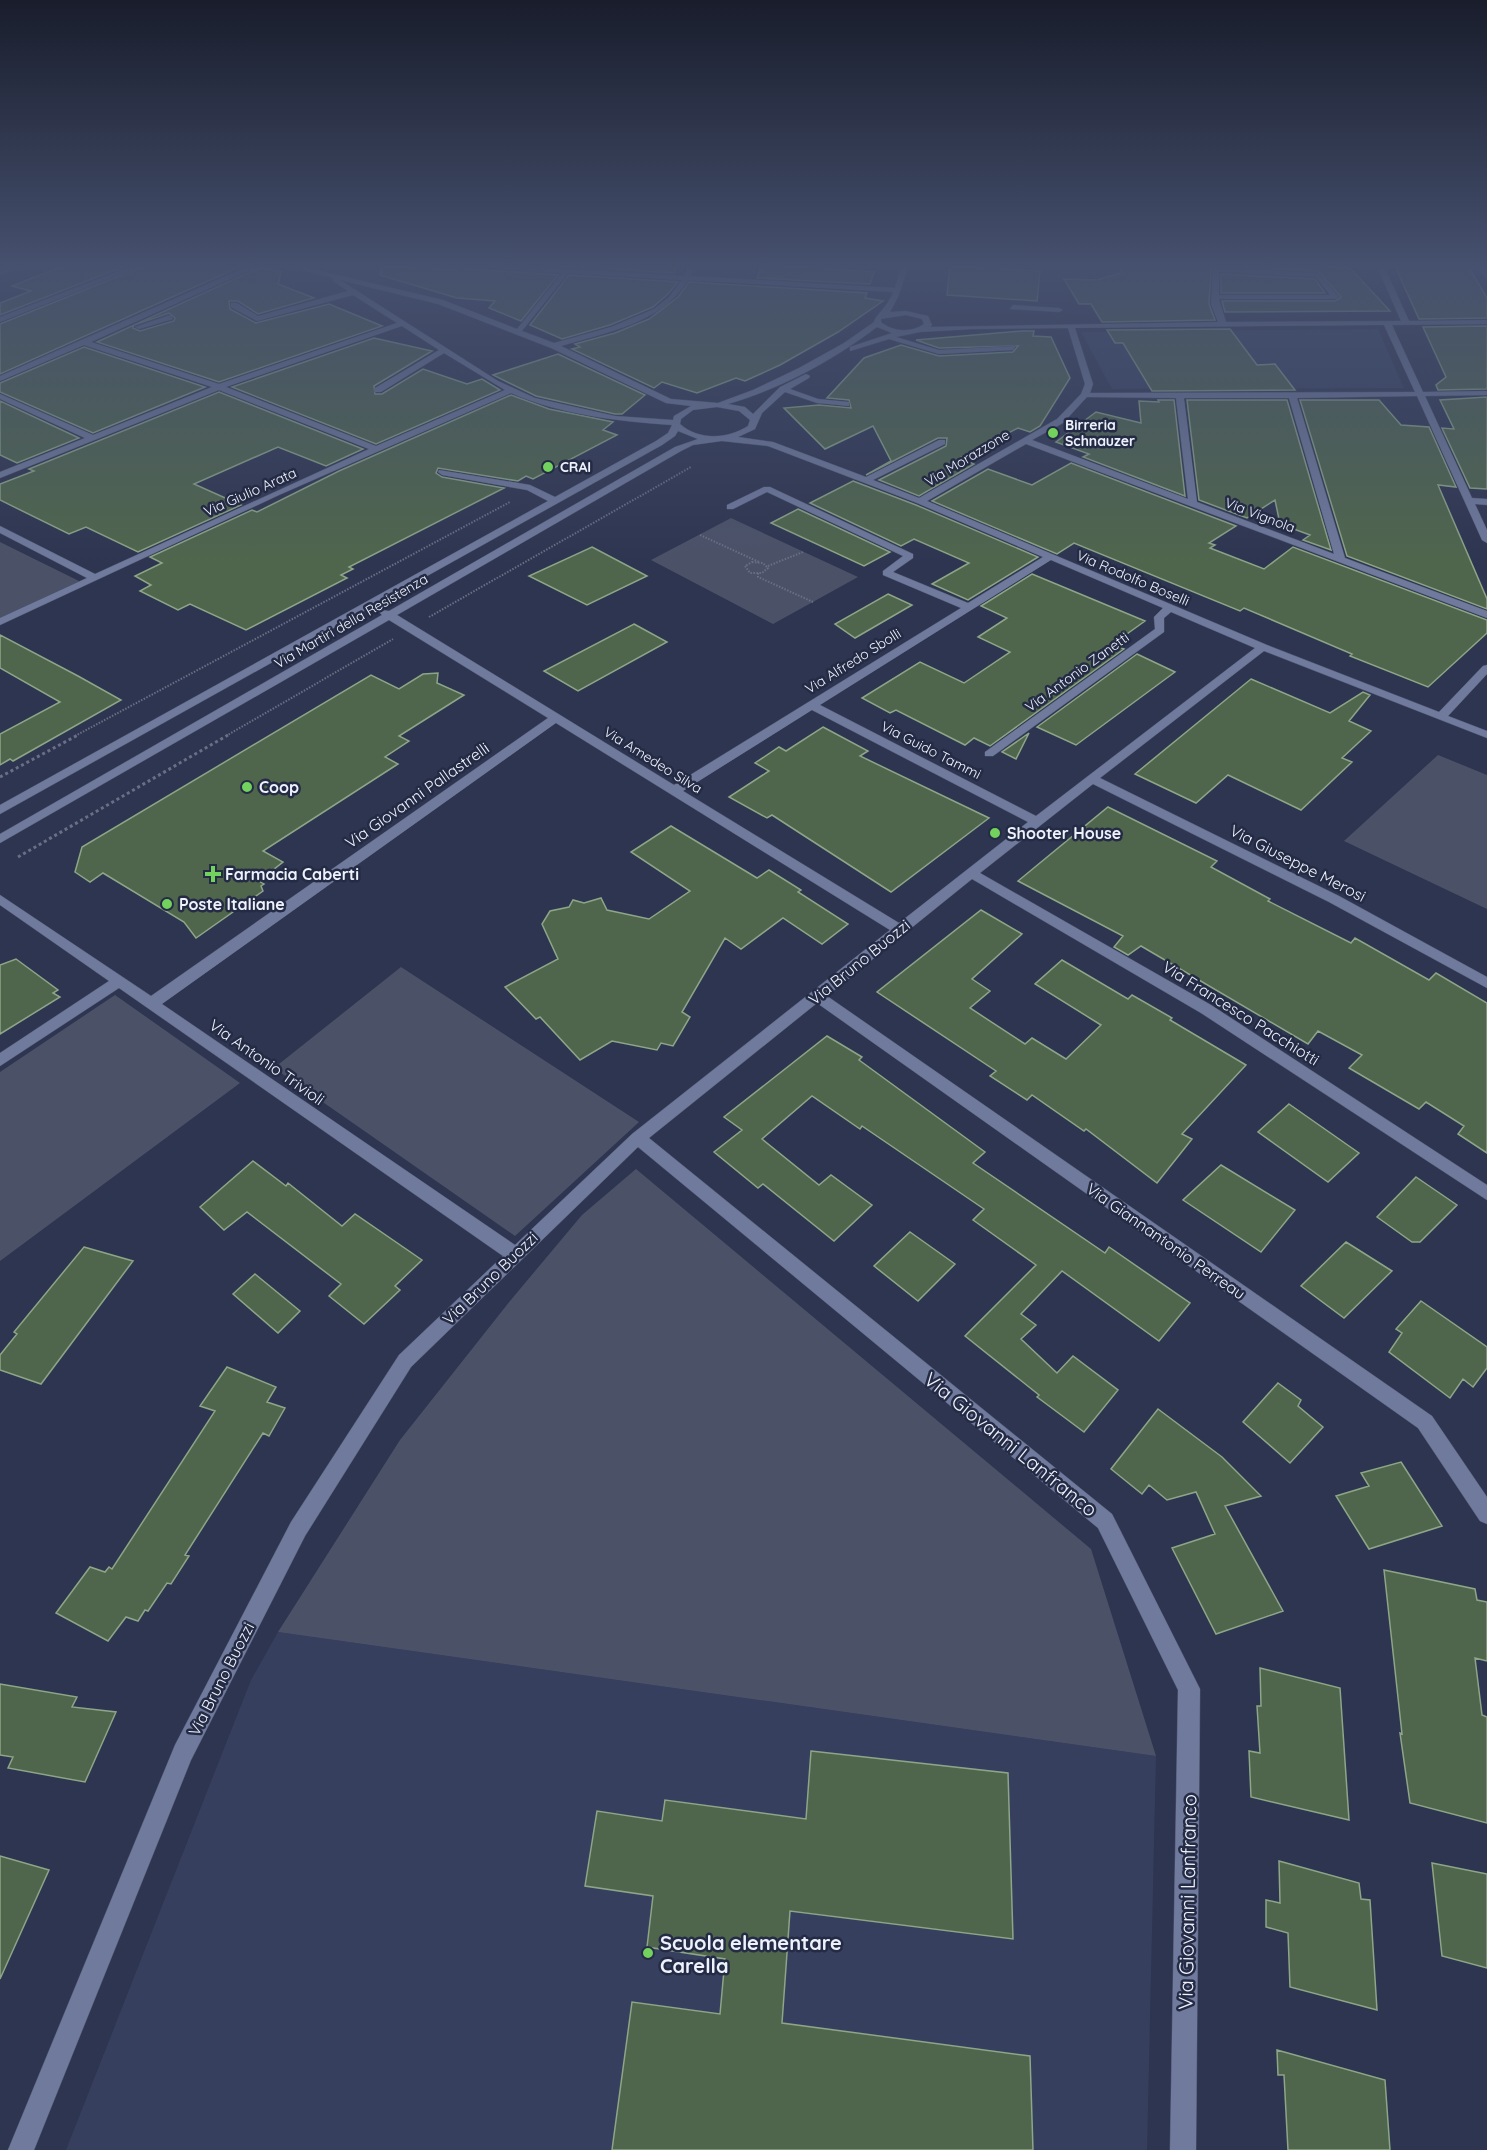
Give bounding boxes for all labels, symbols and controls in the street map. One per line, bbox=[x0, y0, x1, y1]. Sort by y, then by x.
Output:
place label: Birreria Schnauzer bbox=[1065, 416, 1135, 450]
street label: Via Morazzone bbox=[921, 425, 1013, 490]
marker: Birreria Schnauzer bbox=[1046, 426, 1060, 440]
place label: CRAI bbox=[560, 458, 591, 476]
marker: CRAI bbox=[541, 460, 555, 474]
street label: Via Giulio Arata bbox=[201, 463, 299, 521]
street label: Via Vignola bbox=[1222, 493, 1298, 537]
street label: Via Rodolfo Boselli bbox=[1074, 546, 1192, 610]
street label: Via Martiri della Resistenza bbox=[271, 570, 431, 672]
street label: Via Alfredo Sbolli bbox=[802, 624, 904, 698]
street label: Via Antonio Zanetti bbox=[1021, 628, 1133, 716]
street label: Via Guido Tammi bbox=[878, 717, 984, 783]
street label: Via Amedeo Silva bbox=[600, 723, 706, 797]
street label: Via Giovanni Pallastrelli bbox=[341, 738, 493, 852]
place label: Coop bbox=[259, 777, 299, 797]
marker: Coop bbox=[240, 780, 254, 794]
street label: Via Giuseppe Merosi bbox=[1227, 820, 1369, 906]
place label: Shooter House bbox=[1007, 823, 1121, 843]
marker: Shooter House bbox=[988, 826, 1002, 840]
place label: Farmacia Caberti bbox=[225, 864, 359, 884]
marker: Farmacia Caberti bbox=[206, 867, 220, 881]
place label: Poste Italiane bbox=[179, 894, 285, 914]
marker: Poste Italiane bbox=[160, 897, 174, 911]
street label: Via Bruno Buozzi bbox=[804, 915, 914, 1009]
street label: Via Francesco Pacchiotti bbox=[1159, 956, 1323, 1070]
street label: Via Antonio Trivioli bbox=[205, 1015, 329, 1109]
street label: Via Giannantonio Perreau bbox=[1083, 1178, 1249, 1304]
street label: Via Bruno Buozzi bbox=[438, 1227, 542, 1329]
street label: Via Giovanni Lanfranco bbox=[919, 1366, 1103, 1522]
street label: Via Bruno Buozzi bbox=[184, 1619, 258, 1739]
street label: Via Giovanni Lanfranco bbox=[1173, 1794, 1201, 2010]
place label: Scuola elementare Carella bbox=[660, 1930, 842, 1978]
marker: Scuola elementare Carella bbox=[641, 1946, 655, 1960]

